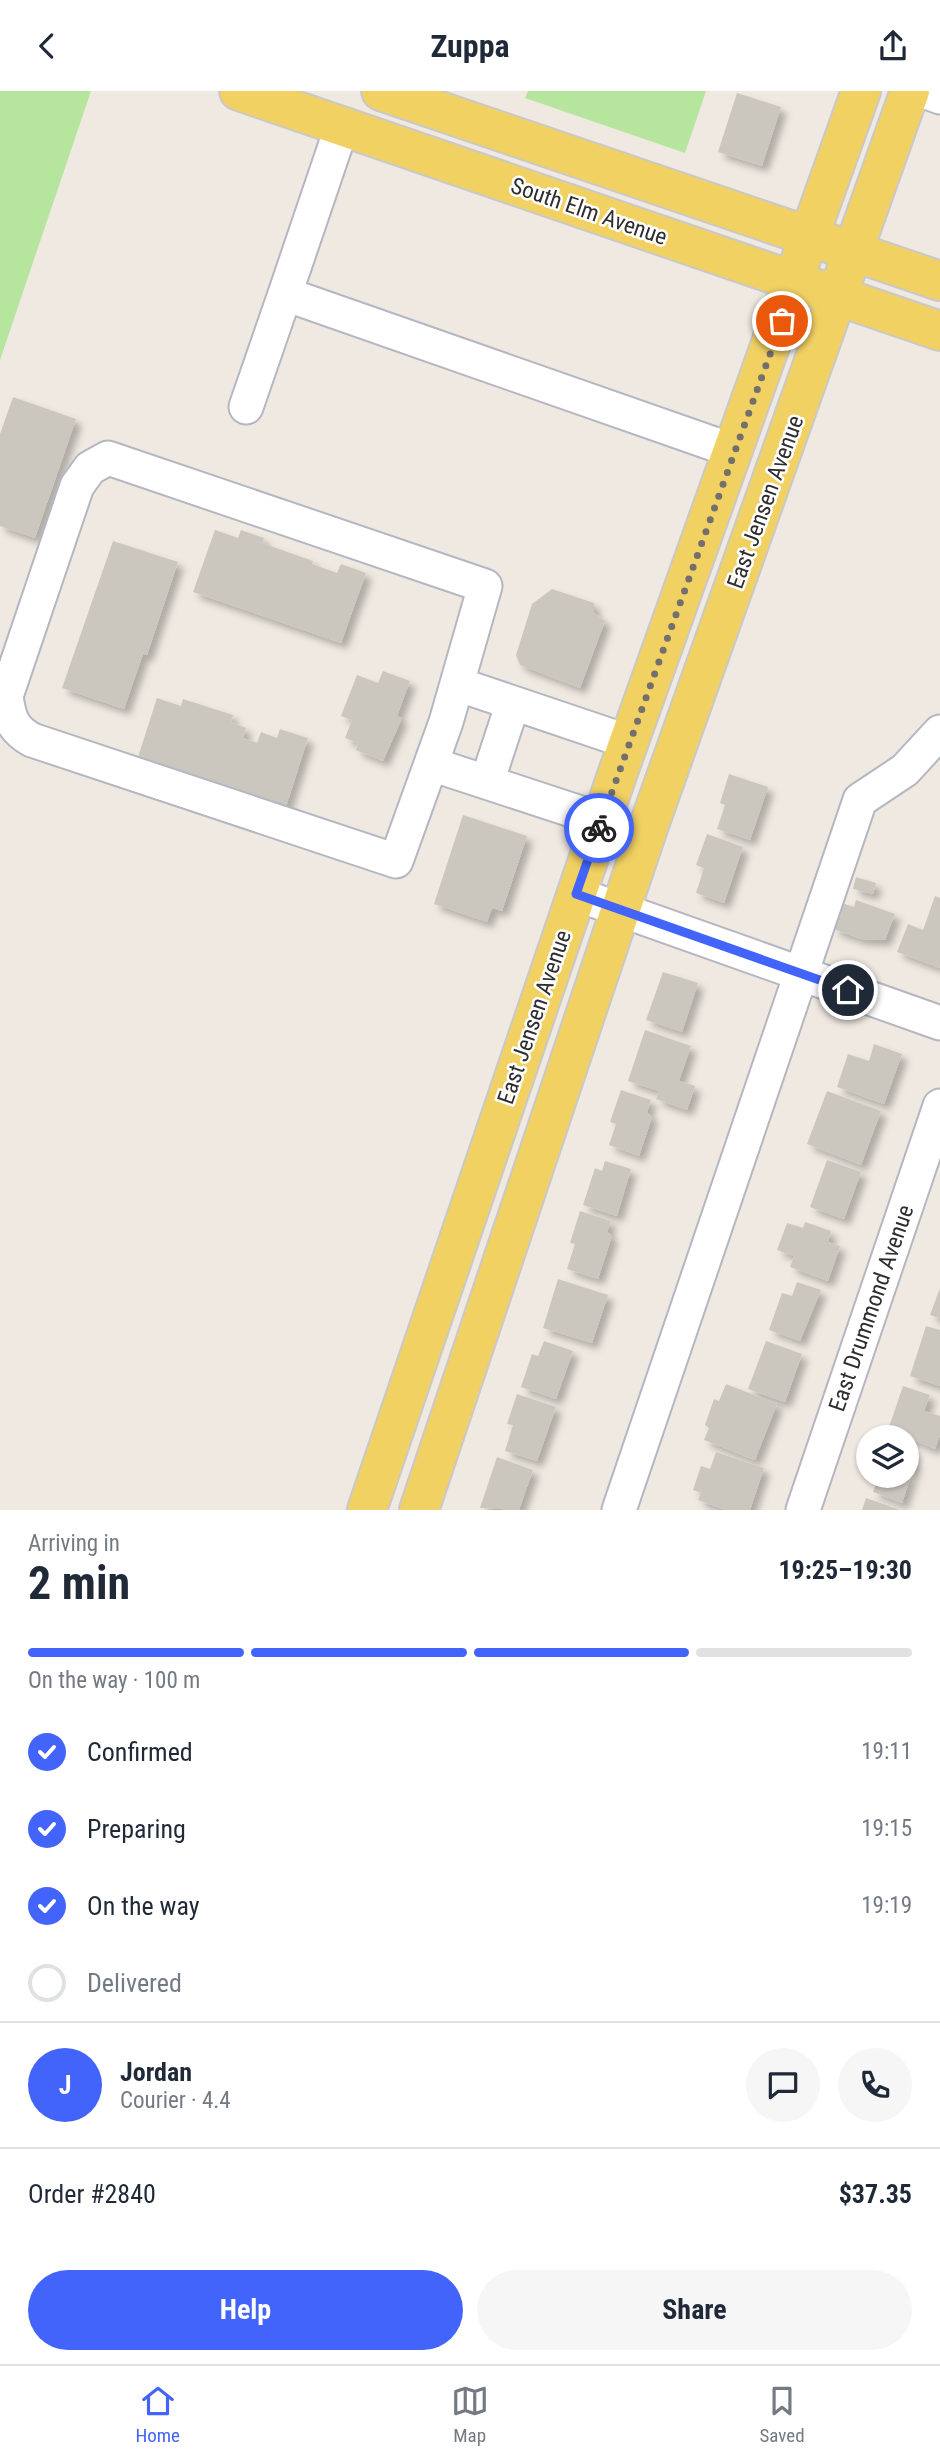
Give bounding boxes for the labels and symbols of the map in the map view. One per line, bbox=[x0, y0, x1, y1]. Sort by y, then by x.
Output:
street label: South Elm Avenue bbox=[507, 172, 670, 251]
pin bbox=[752, 291, 812, 351]
street label: East Jensen Avenue bbox=[722, 412, 809, 592]
courier bbox=[564, 793, 634, 863]
street label: East Jensen Avenue bbox=[492, 927, 577, 1108]
pin bbox=[818, 960, 878, 1020]
street label: East Drummond Avenue bbox=[823, 1201, 919, 1415]

